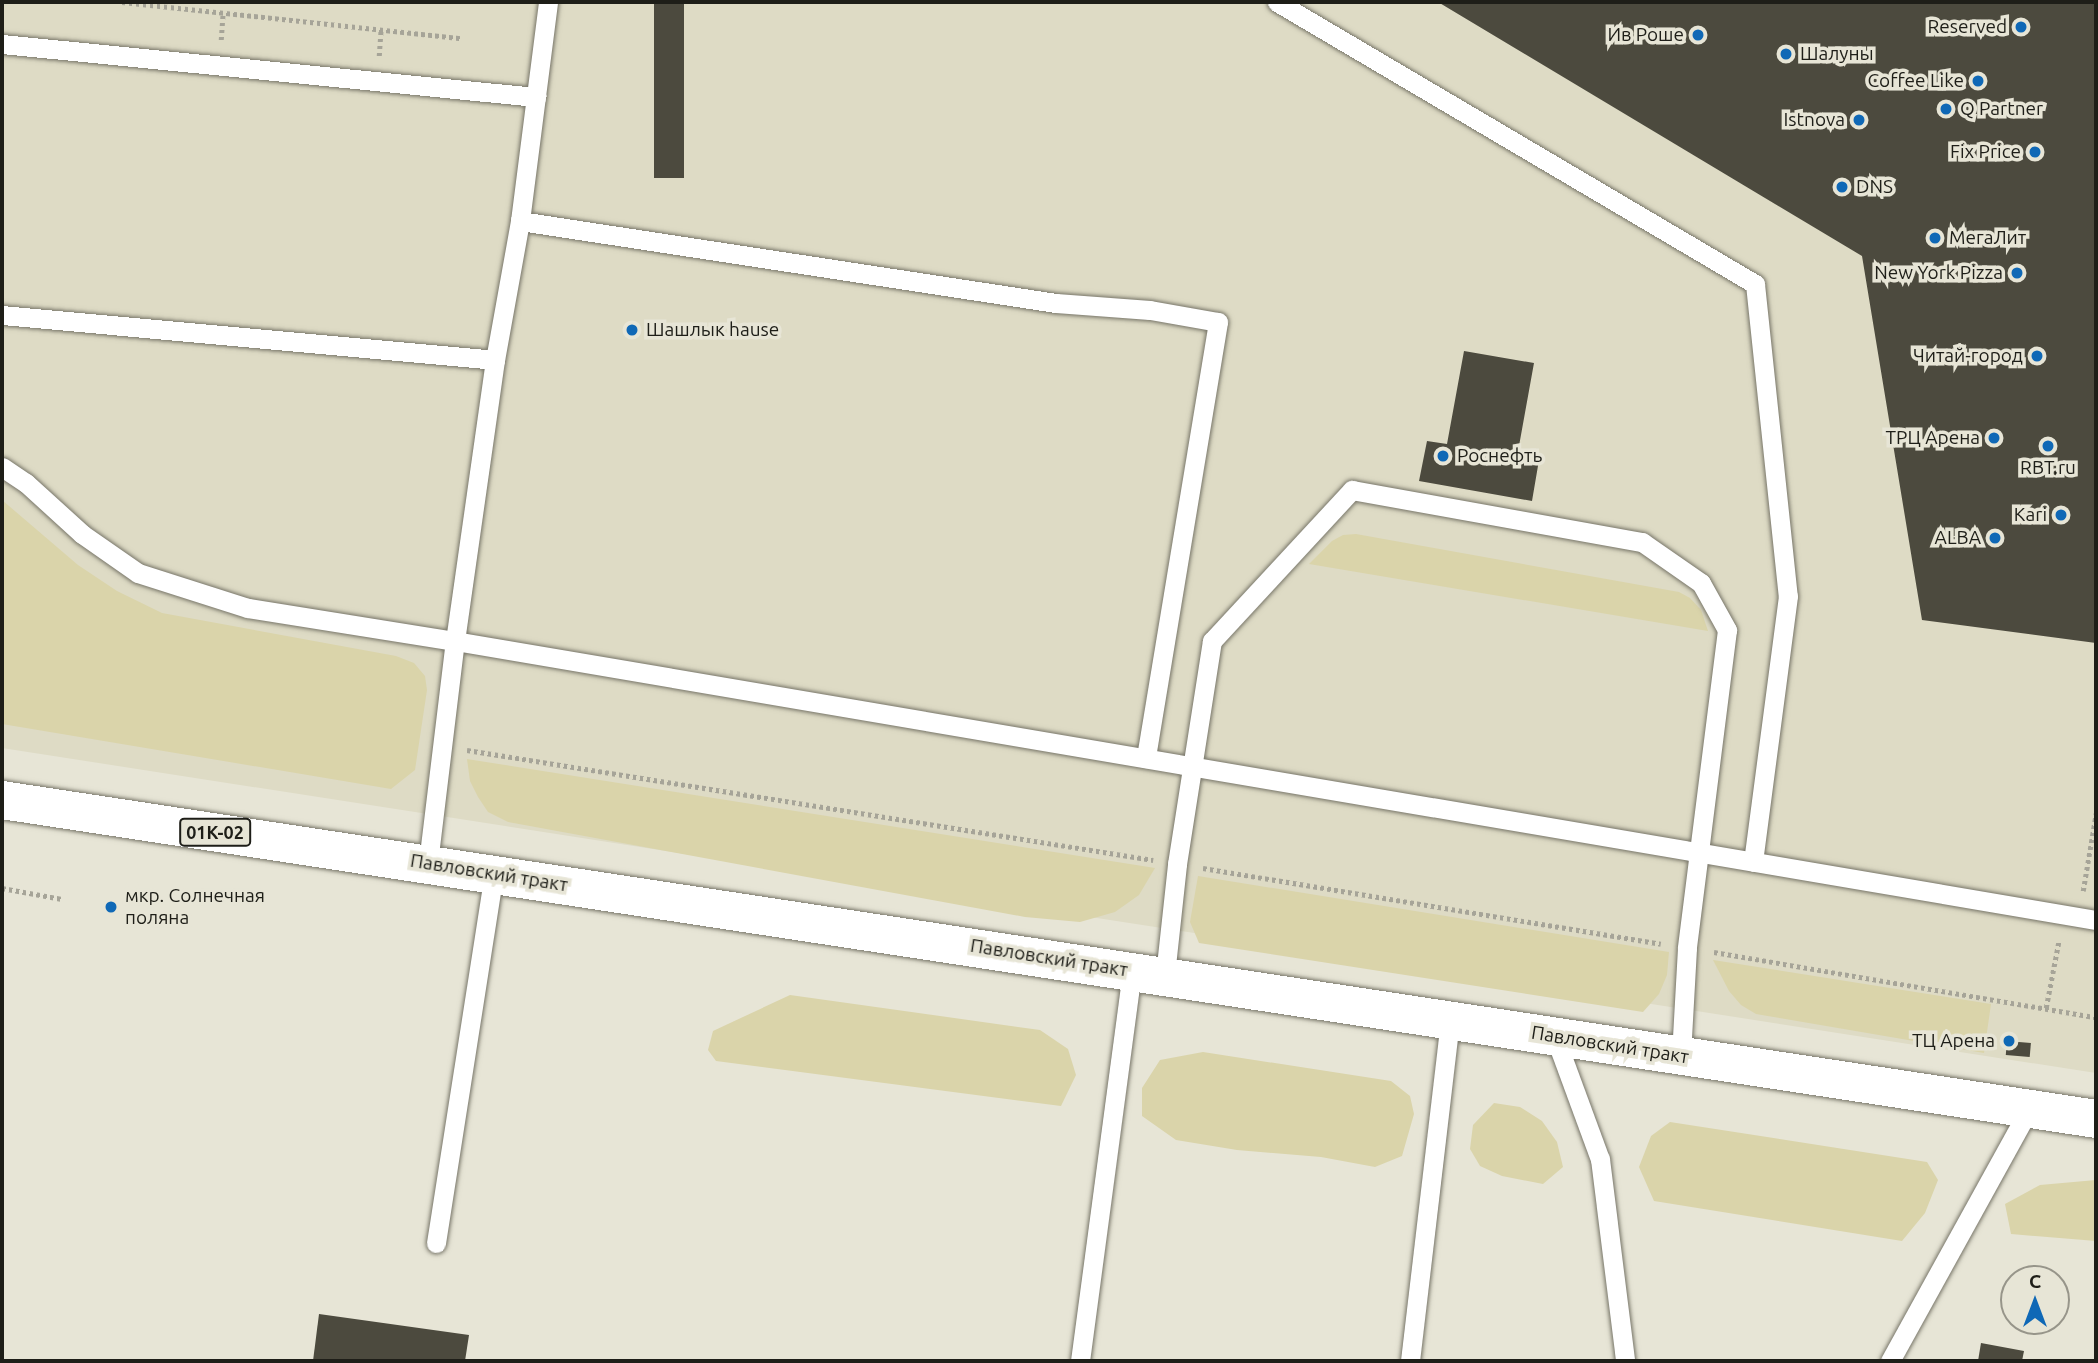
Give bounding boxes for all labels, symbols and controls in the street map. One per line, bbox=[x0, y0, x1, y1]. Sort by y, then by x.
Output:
place label: Reserved bbox=[1928, 16, 2007, 38]
marker: Reserved bbox=[2013, 19, 2029, 35]
place label: Ив Роше bbox=[1607, 24, 1684, 46]
marker: Ив Роше bbox=[1690, 27, 1706, 43]
place label: Шалуны bbox=[1800, 43, 1874, 65]
marker: Шалуны bbox=[1778, 46, 1794, 62]
place label: Coffee Like bbox=[1867, 70, 1964, 92]
marker: Coffee Like bbox=[1970, 73, 1986, 89]
place label: Q Partner bbox=[1960, 98, 2043, 120]
marker: Q Partner bbox=[1938, 101, 1954, 117]
place label: Istnova bbox=[1783, 109, 1845, 131]
marker: Istnova bbox=[1851, 112, 1867, 128]
place label: Fix Price bbox=[1950, 141, 2021, 163]
marker: Fix Price bbox=[2027, 144, 2043, 160]
place label: DNS bbox=[1856, 176, 1893, 198]
marker: DNS bbox=[1834, 179, 1850, 195]
place label: МегаЛит bbox=[1949, 227, 2026, 249]
marker: МегаЛит bbox=[1927, 230, 1943, 246]
place label: New York Pizza bbox=[1874, 262, 2003, 284]
marker: New York Pizza bbox=[2009, 265, 2025, 281]
place label: Шашлык hause bbox=[646, 319, 779, 341]
marker: Шашлык hause bbox=[624, 322, 640, 338]
place label: Читай-город bbox=[1913, 345, 2023, 367]
marker: Читай-город bbox=[2029, 348, 2045, 364]
place label: ТРЦ Арена bbox=[1886, 427, 1980, 449]
marker: ТРЦ Арена bbox=[1986, 430, 2002, 446]
marker: RBT.ru bbox=[2040, 438, 2056, 454]
place label: Роснефть bbox=[1457, 445, 1542, 467]
marker: Роснефть bbox=[1435, 448, 1451, 464]
place label: RBT.ru bbox=[2020, 457, 2076, 479]
place label: Kari bbox=[2014, 504, 2047, 526]
marker: Kari bbox=[2053, 507, 2069, 523]
place label: ALBA bbox=[1935, 527, 1981, 549]
marker: ALBA bbox=[1987, 530, 2003, 546]
road number: 01К-02 bbox=[178, 818, 252, 846]
street label: Павловский тракт bbox=[409, 849, 569, 897]
place label: мкр. Солнечная поляна bbox=[125, 885, 265, 929]
marker: мкр. Солнечная поляна bbox=[103, 899, 119, 915]
street label: Павловский тракт bbox=[969, 934, 1129, 982]
street label: Павловский тракт bbox=[1530, 1021, 1690, 1069]
place label: ТЦ Арена bbox=[1912, 1030, 1995, 1052]
marker: ТЦ Арена bbox=[2001, 1033, 2017, 1049]
north arrow bbox=[2000, 1265, 2070, 1335]
text: С bbox=[2029, 1270, 2041, 1292]

